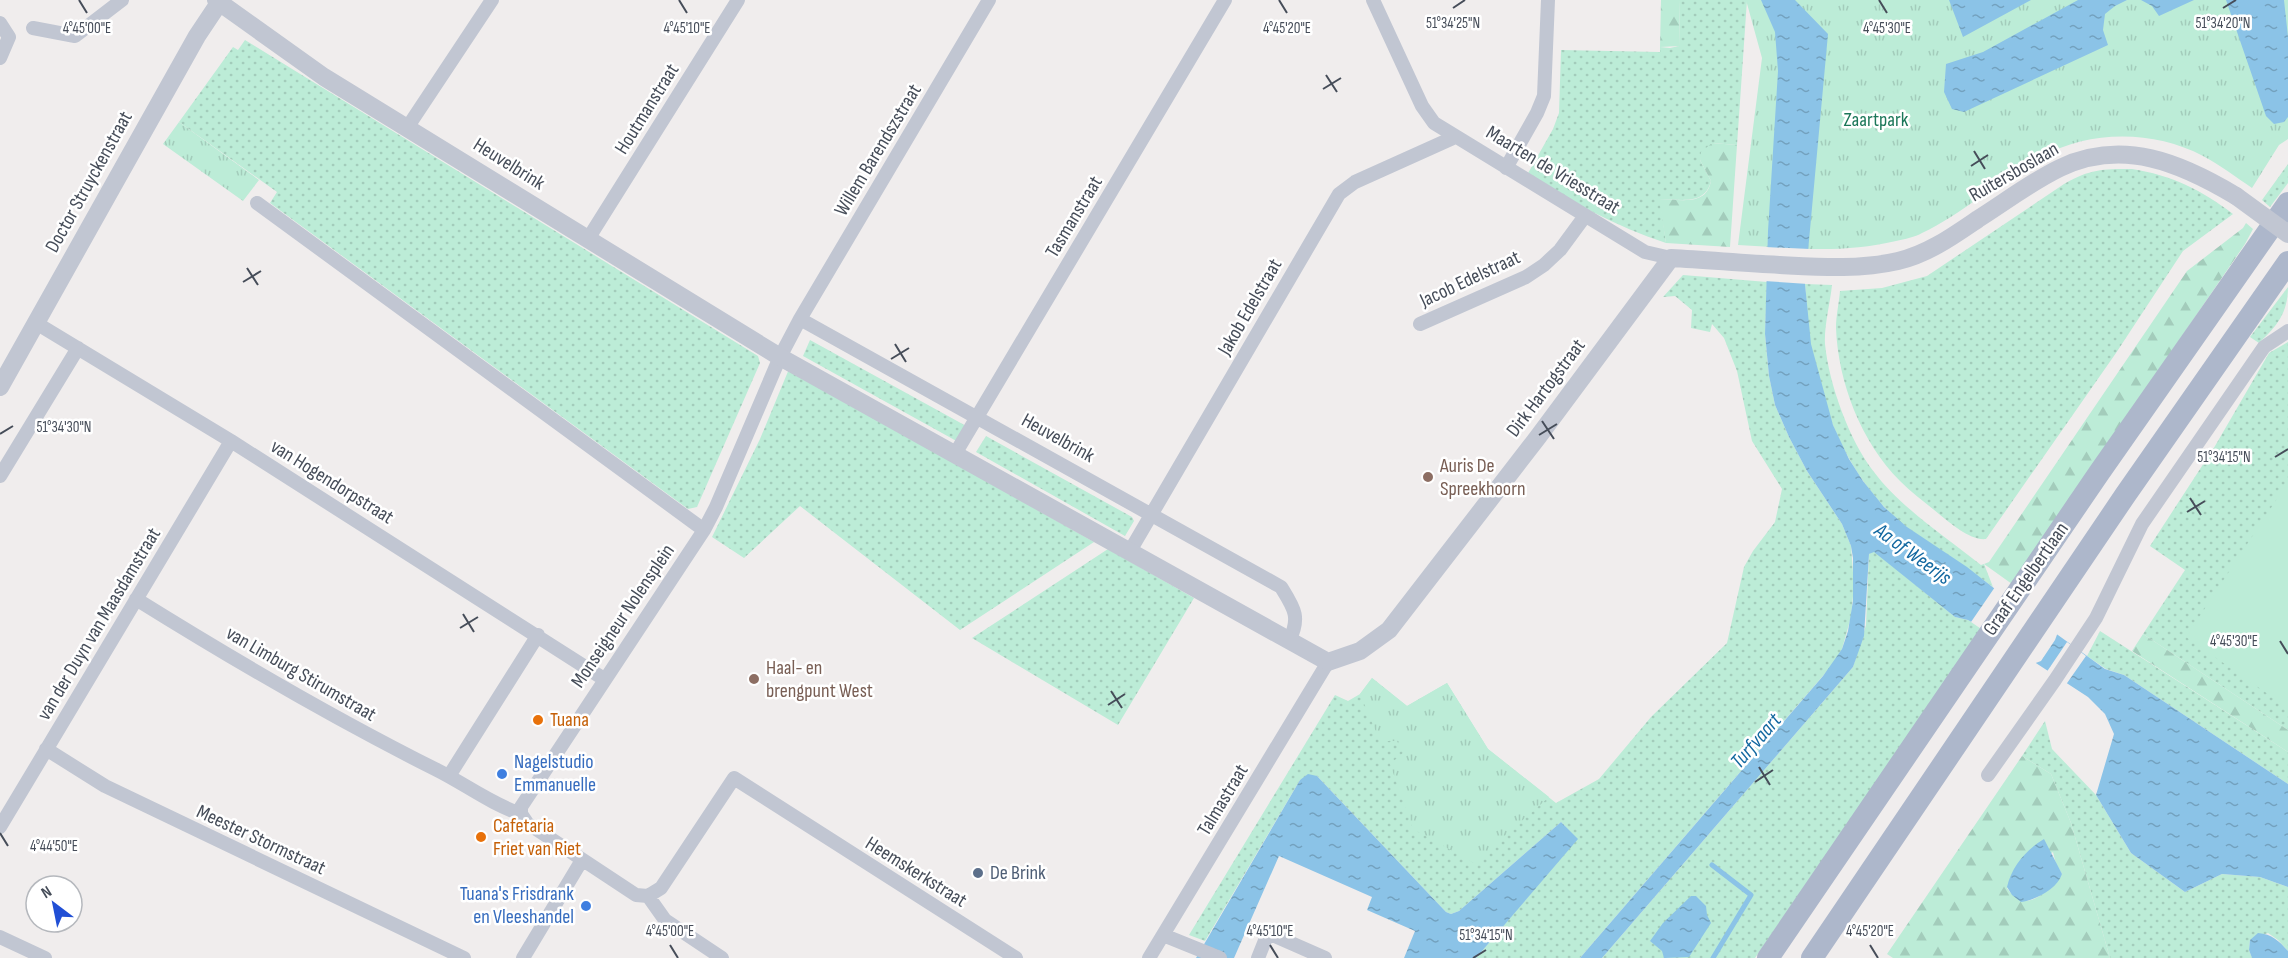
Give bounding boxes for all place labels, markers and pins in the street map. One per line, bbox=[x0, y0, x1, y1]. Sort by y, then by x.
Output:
place label: Auris De Spreekhoorn bbox=[1439, 454, 1525, 501]
marker: Auris De Spreekhoorn bbox=[1421, 470, 1435, 484]
place label: Haal- en brengpunt West bbox=[766, 656, 873, 703]
marker: Haal- en brengpunt West bbox=[747, 672, 761, 686]
place label: Tuana bbox=[550, 708, 589, 732]
marker: Tuana bbox=[531, 713, 545, 727]
place label: Nagelstudio Emmanuelle bbox=[514, 750, 596, 797]
marker: Nagelstudio Emmanuelle bbox=[495, 767, 509, 781]
place label: Cafetaria Friet van Riet bbox=[493, 814, 581, 861]
marker: Cafetaria Friet van Riet bbox=[474, 830, 488, 844]
place label: De Brink bbox=[990, 861, 1046, 885]
marker: De Brink bbox=[971, 866, 985, 880]
place label: Tuana's Frisdrank en Vleeshandel bbox=[460, 882, 574, 929]
marker: Tuana's Frisdrank en Vleeshandel bbox=[579, 899, 593, 913]

